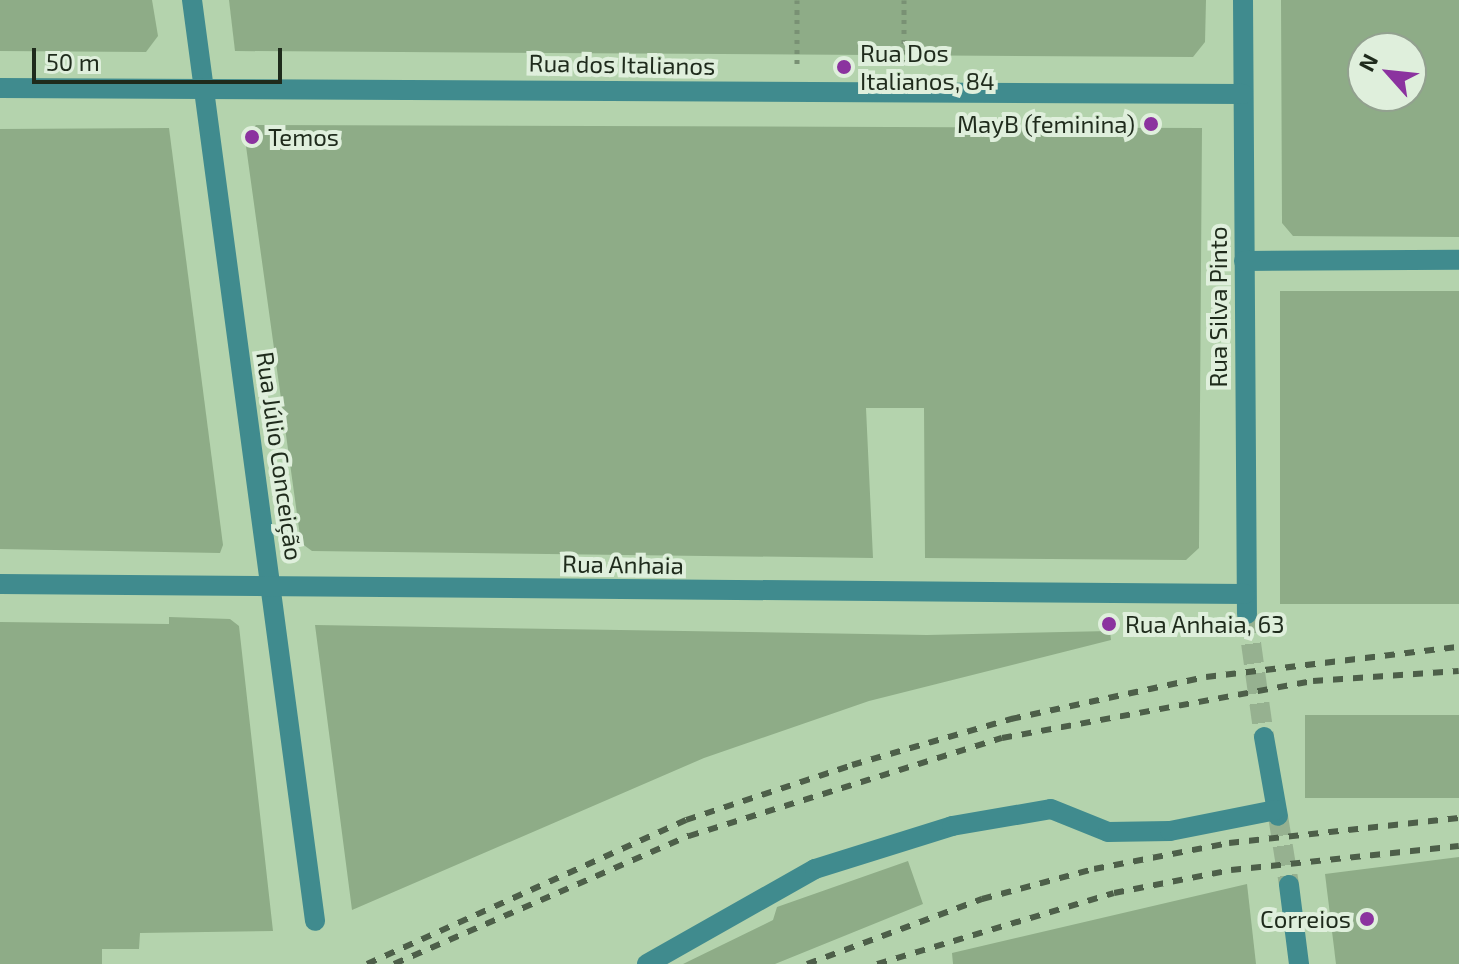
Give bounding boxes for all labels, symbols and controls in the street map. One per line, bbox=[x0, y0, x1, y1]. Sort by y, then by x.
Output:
scale bar bbox=[36, 32, 286, 82]
north arrow bbox=[1347, 32, 1427, 112]
place label: Rua Dos Italianos, 84 bbox=[860, 39, 995, 95]
text: 50 m bbox=[46, 47, 100, 76]
street label: Rua dos Italianos bbox=[528, 48, 716, 80]
text: N bbox=[1352, 49, 1383, 75]
marker: Rua Dos Italianos, 84 bbox=[835, 58, 853, 76]
place label: MayB (feminina) bbox=[957, 110, 1135, 138]
marker: MayB (feminina) bbox=[1142, 115, 1160, 133]
place label: Temos bbox=[268, 123, 339, 151]
marker: Temos bbox=[243, 128, 261, 146]
street label: Rua Silva Pinto bbox=[1204, 226, 1232, 388]
street label: Rua Júlio Conceição bbox=[251, 349, 309, 563]
street label: Rua Anhaia bbox=[562, 549, 684, 579]
place label: Rua Anhaia, 63 bbox=[1125, 610, 1285, 638]
marker: Rua Anhaia, 63 bbox=[1100, 615, 1118, 633]
place label: Correios bbox=[1260, 905, 1351, 933]
marker: Correios bbox=[1358, 910, 1376, 928]

